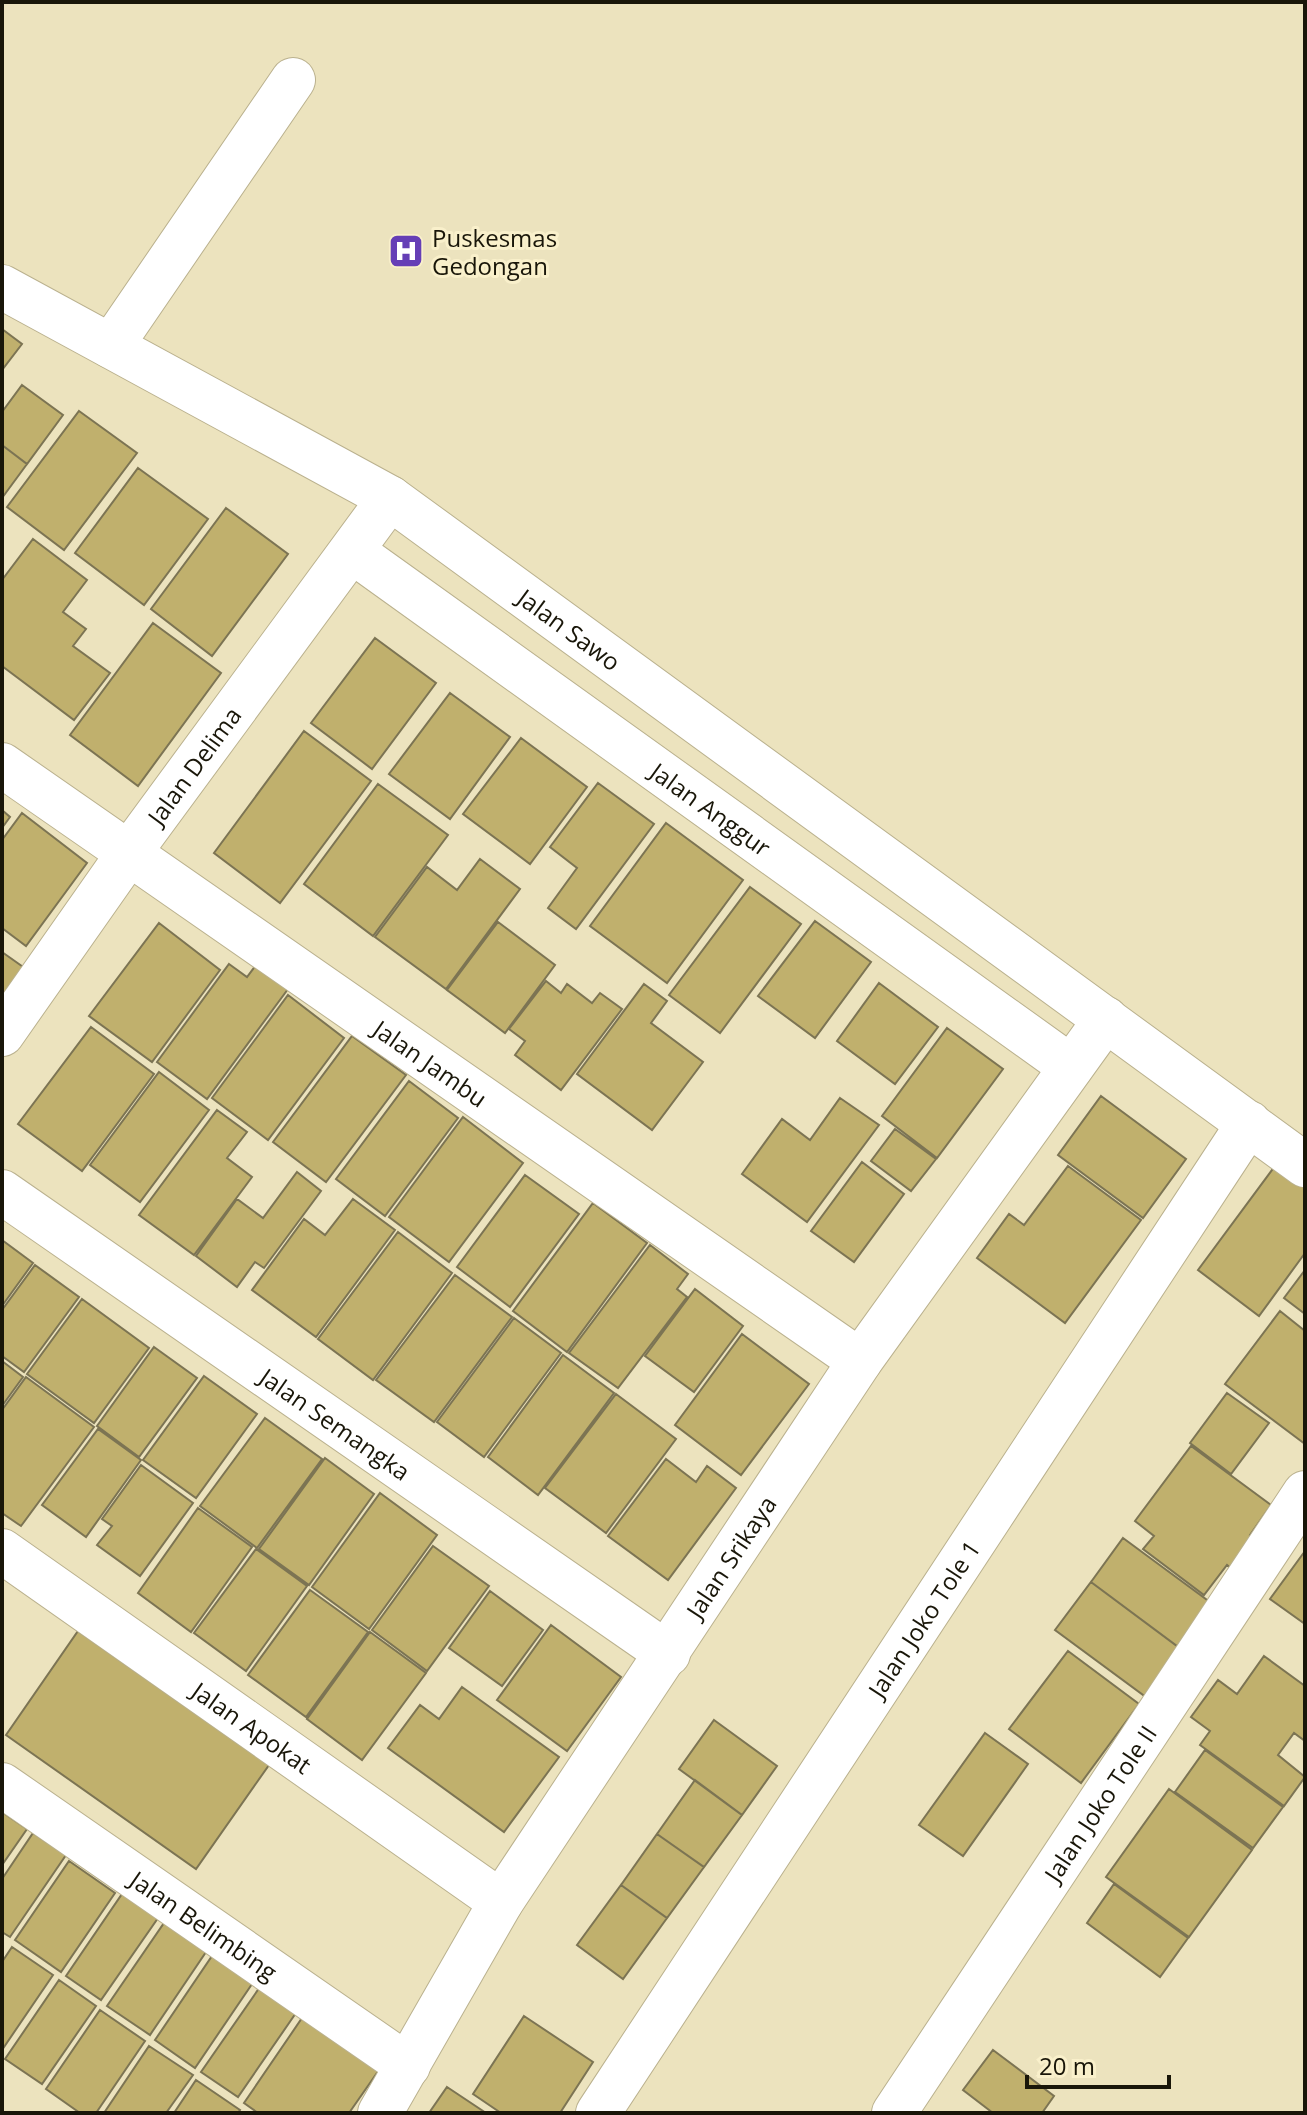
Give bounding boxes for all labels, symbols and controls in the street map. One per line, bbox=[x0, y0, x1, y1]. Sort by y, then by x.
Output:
place label: Puskesmas Gedongan bbox=[432, 221, 557, 282]
hospital icon: Puskesmas Gedongan bbox=[387, 232, 425, 270]
street label: Jalan Sawo bbox=[510, 579, 628, 678]
street label: Jalan Delima bbox=[138, 700, 248, 833]
street label: Jalan Anggur bbox=[643, 753, 778, 863]
street label: Jalan Jambu bbox=[366, 1011, 494, 1114]
street label: Jalan Semangka bbox=[252, 1359, 417, 1487]
street label: Jalan Srikaya bbox=[677, 1489, 783, 1626]
street label: Jalan Joko Tole 1 bbox=[859, 1533, 987, 1705]
street label: Jalan Apokat bbox=[184, 1672, 319, 1781]
street label: Jalan Joko Tole II bbox=[1035, 1718, 1163, 1889]
street label: Jalan Belimbing bbox=[123, 1861, 284, 1988]
scale bar bbox=[1027, 2039, 1169, 2089]
text: 20 m bbox=[1039, 2049, 1095, 2082]

